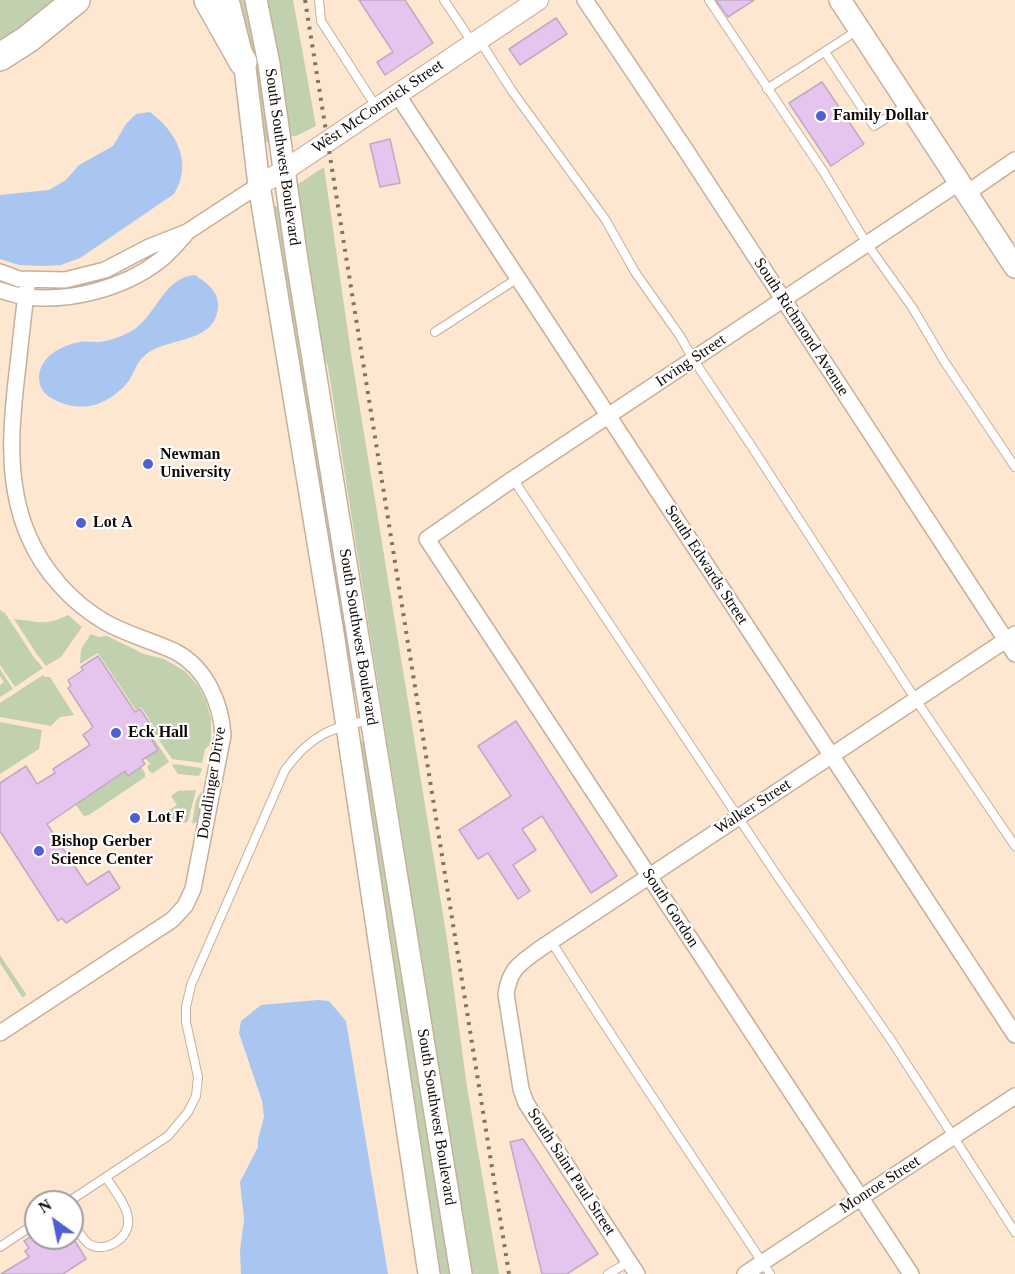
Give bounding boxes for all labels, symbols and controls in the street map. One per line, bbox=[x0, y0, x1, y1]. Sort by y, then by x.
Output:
street label: West McCormick Street bbox=[309, 56, 447, 158]
street label: South Southwest Boulevard bbox=[260, 67, 304, 247]
place label: Family Dollar bbox=[833, 106, 929, 126]
marker: Family Dollar bbox=[814, 109, 828, 123]
street label: South Richmond Avenue bbox=[749, 254, 853, 400]
street label: Irving Street bbox=[652, 331, 730, 391]
place label: Newman University bbox=[160, 445, 231, 483]
marker: Newman University bbox=[141, 457, 155, 471]
street label: South Edwards Street bbox=[660, 502, 752, 628]
place label: Lot A bbox=[93, 513, 133, 533]
marker: Lot A bbox=[74, 516, 88, 530]
street label: South Southwest Boulevard bbox=[335, 547, 381, 727]
place label: Eck Hall bbox=[128, 723, 188, 743]
marker: Eck Hall bbox=[109, 726, 123, 740]
street label: Dondlinger Drive bbox=[194, 726, 230, 840]
street label: Walker Street bbox=[711, 775, 795, 839]
place label: Lot F bbox=[147, 808, 185, 828]
marker: Lot F bbox=[128, 811, 142, 825]
place label: Bishop Gerber Science Center bbox=[51, 832, 153, 870]
marker: Bishop Gerber Science Center bbox=[32, 844, 46, 858]
street label: South Gordon bbox=[637, 865, 703, 951]
street label: South Southwest Boulevard bbox=[413, 1027, 459, 1207]
street label: South Saint Paul Street bbox=[523, 1105, 619, 1239]
street label: Monroe Street bbox=[836, 1152, 924, 1218]
north arrow bbox=[24, 1190, 84, 1250]
text: N bbox=[36, 1196, 54, 1216]

